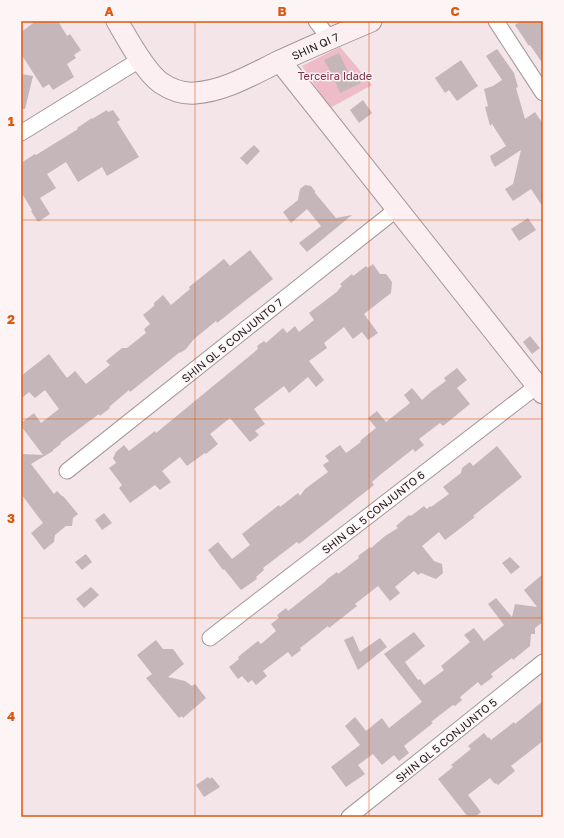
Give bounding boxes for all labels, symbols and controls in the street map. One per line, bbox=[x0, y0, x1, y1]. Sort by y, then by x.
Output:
text: A bbox=[104, 3, 114, 19]
text: B bbox=[277, 3, 287, 19]
text: C bbox=[450, 3, 460, 19]
street label: SHIN QI 7 bbox=[289, 30, 341, 62]
park label: Terceira Idade bbox=[298, 69, 372, 82]
text: 1 bbox=[8, 113, 15, 129]
street label: SHIN QL 5 CONJUNTO 7 bbox=[179, 295, 285, 385]
text: 2 bbox=[7, 311, 15, 327]
street label: SHIN QL 5 CONJUNTO 6 bbox=[319, 468, 427, 556]
text: 3 bbox=[7, 510, 15, 526]
street label: SHIN QL 5 CONJUNTO 5 bbox=[393, 695, 499, 785]
text: 4 bbox=[7, 708, 15, 724]

